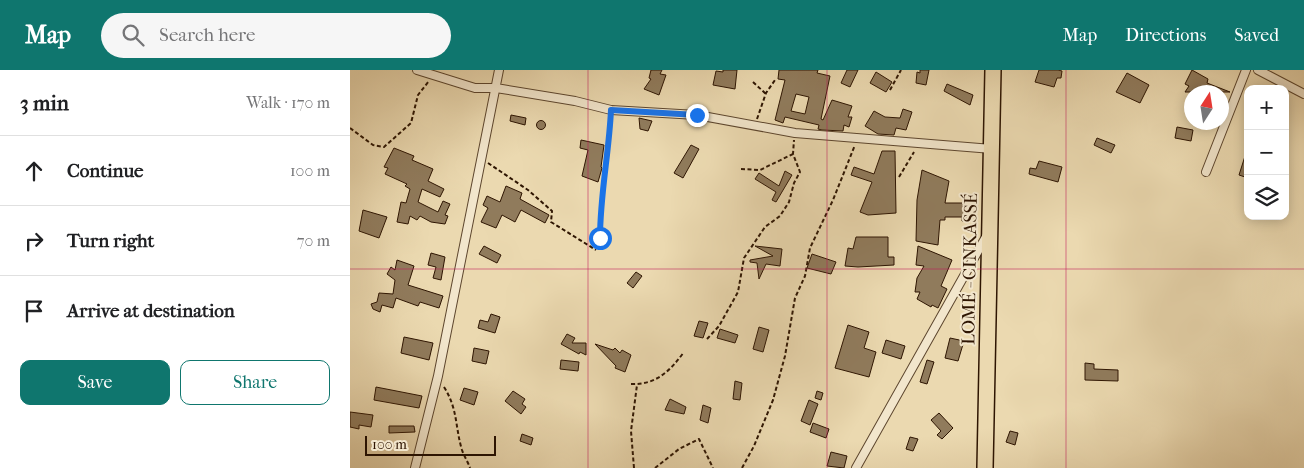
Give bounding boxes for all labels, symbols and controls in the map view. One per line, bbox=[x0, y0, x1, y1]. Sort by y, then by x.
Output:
search box bbox=[101, 13, 451, 58]
text: Map bbox=[25, 21, 71, 49]
icon: search bbox=[119, 21, 147, 49]
text: Search here bbox=[159, 24, 255, 46]
text: Map bbox=[1063, 25, 1097, 46]
text: Directions bbox=[1125, 25, 1206, 46]
text: Saved bbox=[1234, 25, 1279, 46]
north arrow bbox=[1184, 85, 1229, 130]
map controls bbox=[1244, 85, 1289, 220]
button: + bbox=[1244, 85, 1289, 130]
text: 3 min bbox=[20, 91, 69, 115]
text: Walk · 170 m bbox=[246, 93, 330, 112]
route end bbox=[686, 104, 709, 127]
button: − bbox=[1244, 130, 1289, 175]
icon: ahead bbox=[20, 157, 48, 185]
text: Continue bbox=[67, 160, 143, 182]
text: 100 m bbox=[290, 161, 330, 180]
button: layers bbox=[1244, 175, 1289, 220]
street label: LOMÉ - CINKASSÉ bbox=[957, 193, 982, 345]
icon: right bbox=[20, 227, 48, 255]
route start bbox=[589, 227, 612, 250]
text: Turn right bbox=[67, 230, 154, 252]
text: 70 m bbox=[297, 231, 330, 250]
icon: arrive bbox=[20, 297, 48, 325]
text: Arrive at destination bbox=[67, 300, 235, 322]
button: Save bbox=[20, 360, 170, 405]
button: Share bbox=[180, 360, 330, 405]
scale bar bbox=[365, 433, 496, 456]
text: 100 m bbox=[372, 436, 407, 453]

